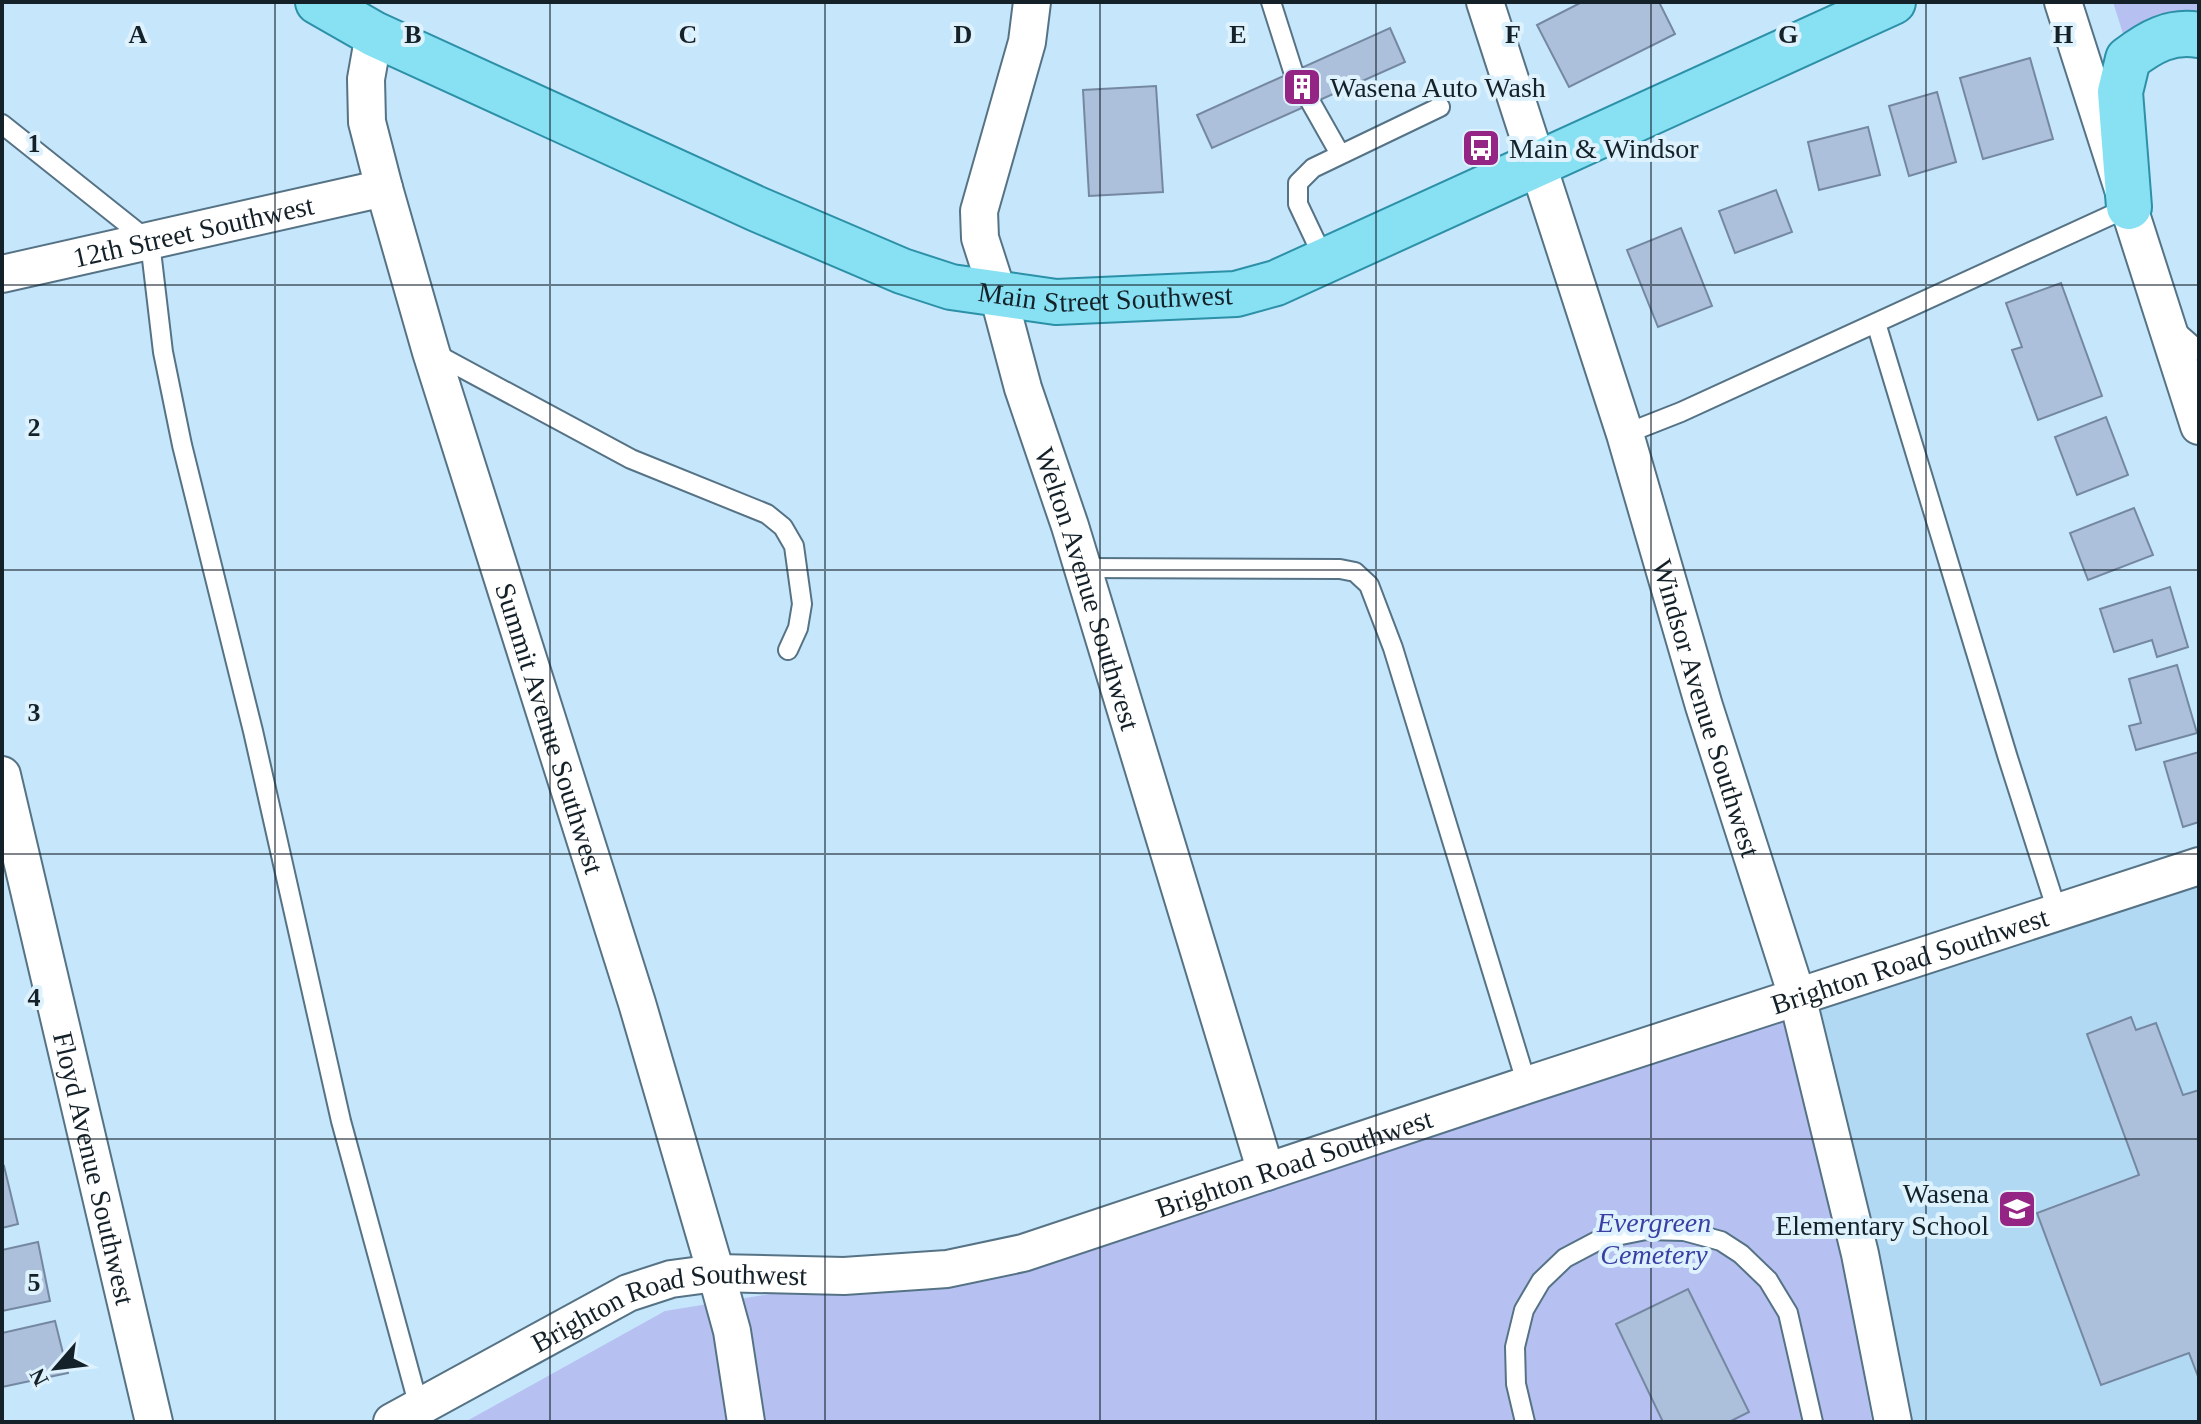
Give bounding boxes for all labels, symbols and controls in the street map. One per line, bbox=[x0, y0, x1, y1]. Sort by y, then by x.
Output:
text: A bbox=[129, 20, 148, 49]
text: B bbox=[404, 20, 422, 49]
text: C bbox=[679, 20, 697, 49]
text: D bbox=[954, 20, 972, 49]
text: E bbox=[1229, 20, 1247, 49]
text: F bbox=[1505, 20, 1521, 49]
text: G bbox=[1778, 20, 1798, 49]
text: H bbox=[2053, 20, 2073, 49]
building icon: Wasena Auto Wash bbox=[1281, 66, 1323, 108]
place label: Wasena Auto Wash bbox=[1330, 72, 1546, 103]
bus stop icon: Main & Windsor bbox=[1460, 127, 1502, 169]
text: 1 bbox=[28, 129, 41, 158]
place label: Main & Windsor bbox=[1509, 133, 1699, 164]
street label: 12th Street Southwest bbox=[70, 189, 317, 273]
street label: Main Street Southwest bbox=[976, 276, 1233, 318]
text: 2 bbox=[28, 413, 41, 442]
street label: Welton Avenue Southwest bbox=[1029, 443, 1147, 734]
street label: Windsor Avenue Southwest bbox=[1647, 556, 1767, 861]
street label: Summit Avenue Southwest bbox=[490, 579, 611, 877]
text: 3 bbox=[28, 698, 41, 727]
street label: Brighton Road Southwest bbox=[1767, 901, 2052, 1020]
text: 4 bbox=[28, 983, 41, 1012]
street label: Floyd Avenue Southwest bbox=[47, 1029, 142, 1308]
street label: Brighton Road Southwest bbox=[1152, 1102, 1436, 1223]
place label: Wasena Elementary School bbox=[1775, 1178, 1990, 1241]
school or university icon: Wasena Elementary School bbox=[1996, 1188, 2038, 1230]
park label: Evergreen Cemetery bbox=[1596, 1207, 1711, 1270]
street label: Brighton Road Southwest bbox=[526, 1257, 808, 1358]
text: 5 bbox=[28, 1268, 41, 1297]
north arrow bbox=[16, 1328, 96, 1408]
text: N bbox=[24, 1364, 54, 1390]

